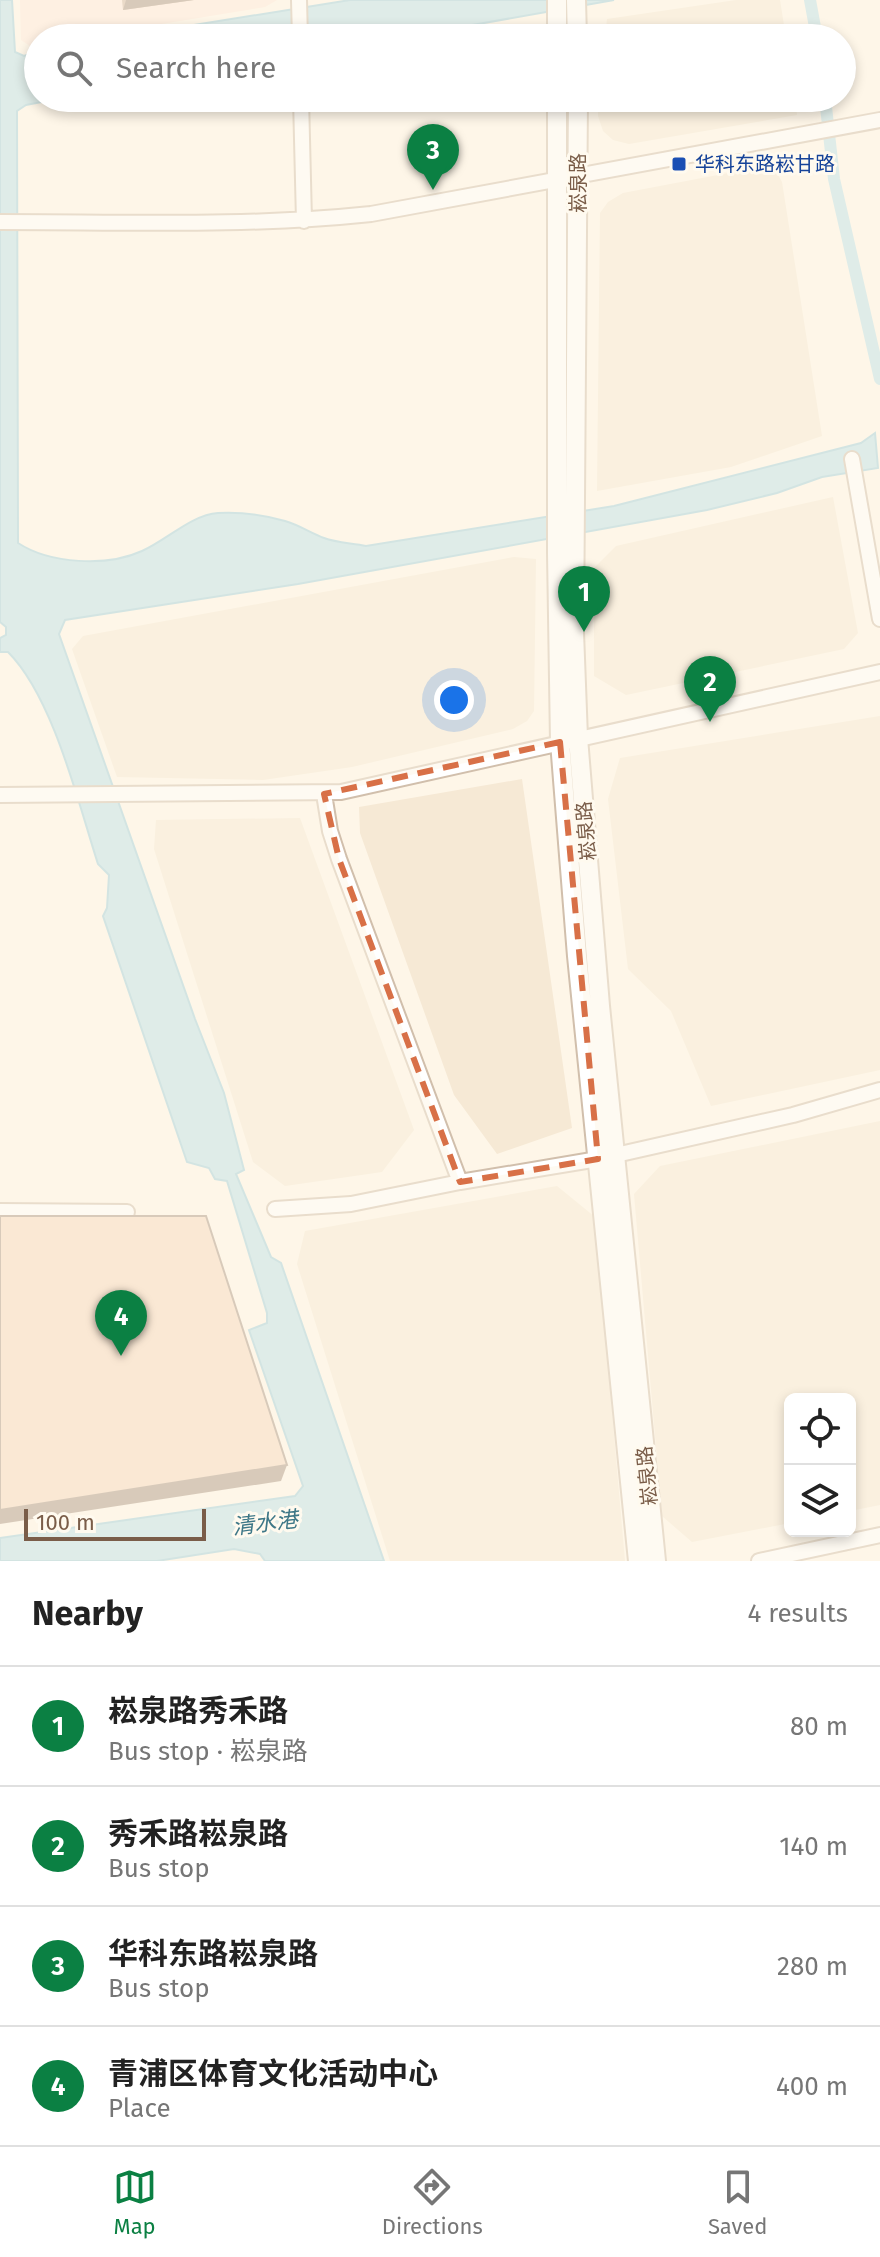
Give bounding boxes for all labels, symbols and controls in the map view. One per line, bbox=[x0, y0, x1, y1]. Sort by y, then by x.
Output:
search box bbox=[24, 24, 856, 112]
icon: search bbox=[52, 46, 96, 90]
text: Search here bbox=[116, 50, 276, 86]
pin: 3 bbox=[407, 124, 459, 190]
place label: 华科东路崧甘路 bbox=[695, 152, 835, 176]
street label: 崧泉路 bbox=[566, 153, 590, 213]
marker: 华科东路崧甘路 bbox=[670, 155, 688, 173]
pin: 1 bbox=[558, 566, 610, 632]
pin: 2 bbox=[684, 656, 736, 722]
your location bbox=[434, 680, 474, 720]
street label: 崧泉路 bbox=[571, 800, 601, 862]
pin: 4 bbox=[95, 1290, 147, 1356]
map controls bbox=[784, 1393, 856, 1537]
button: locate bbox=[784, 1393, 856, 1465]
street label: 崧泉路 bbox=[632, 1445, 662, 1507]
button: layers bbox=[784, 1465, 856, 1537]
scale bar bbox=[24, 1505, 206, 1541]
water label: 清水港 bbox=[231, 1505, 302, 1540]
text: 100 m bbox=[36, 1509, 95, 1536]
text: Nearby bbox=[32, 1593, 143, 1634]
text: 4 results bbox=[747, 1598, 848, 1629]
text: 崧泉路秀禾路 bbox=[108, 1693, 288, 1729]
text: 1 bbox=[52, 1711, 64, 1742]
text: 80 m bbox=[790, 1711, 848, 1742]
text: Bus stop · 崧泉路 bbox=[108, 1736, 308, 1767]
text: 秀禾路崧泉路 bbox=[108, 1816, 288, 1852]
text: 2 bbox=[51, 1831, 65, 1862]
text: 140 m bbox=[779, 1831, 848, 1862]
text: Bus stop bbox=[108, 1853, 210, 1884]
text: 华科东路崧泉路 bbox=[108, 1936, 318, 1972]
text: 3 bbox=[51, 1951, 65, 1982]
text: 280 m bbox=[777, 1951, 848, 1982]
text: Bus stop bbox=[108, 1973, 210, 2004]
text: 青浦区体育文化活动中心 bbox=[108, 2056, 438, 2092]
text: 4 bbox=[51, 2071, 65, 2102]
text: 400 m bbox=[776, 2071, 848, 2102]
text: Place bbox=[108, 2093, 171, 2124]
tab: Map bbox=[113, 2165, 157, 2240]
tab: Directions bbox=[382, 2165, 483, 2240]
tab: Saved bbox=[708, 2165, 767, 2240]

